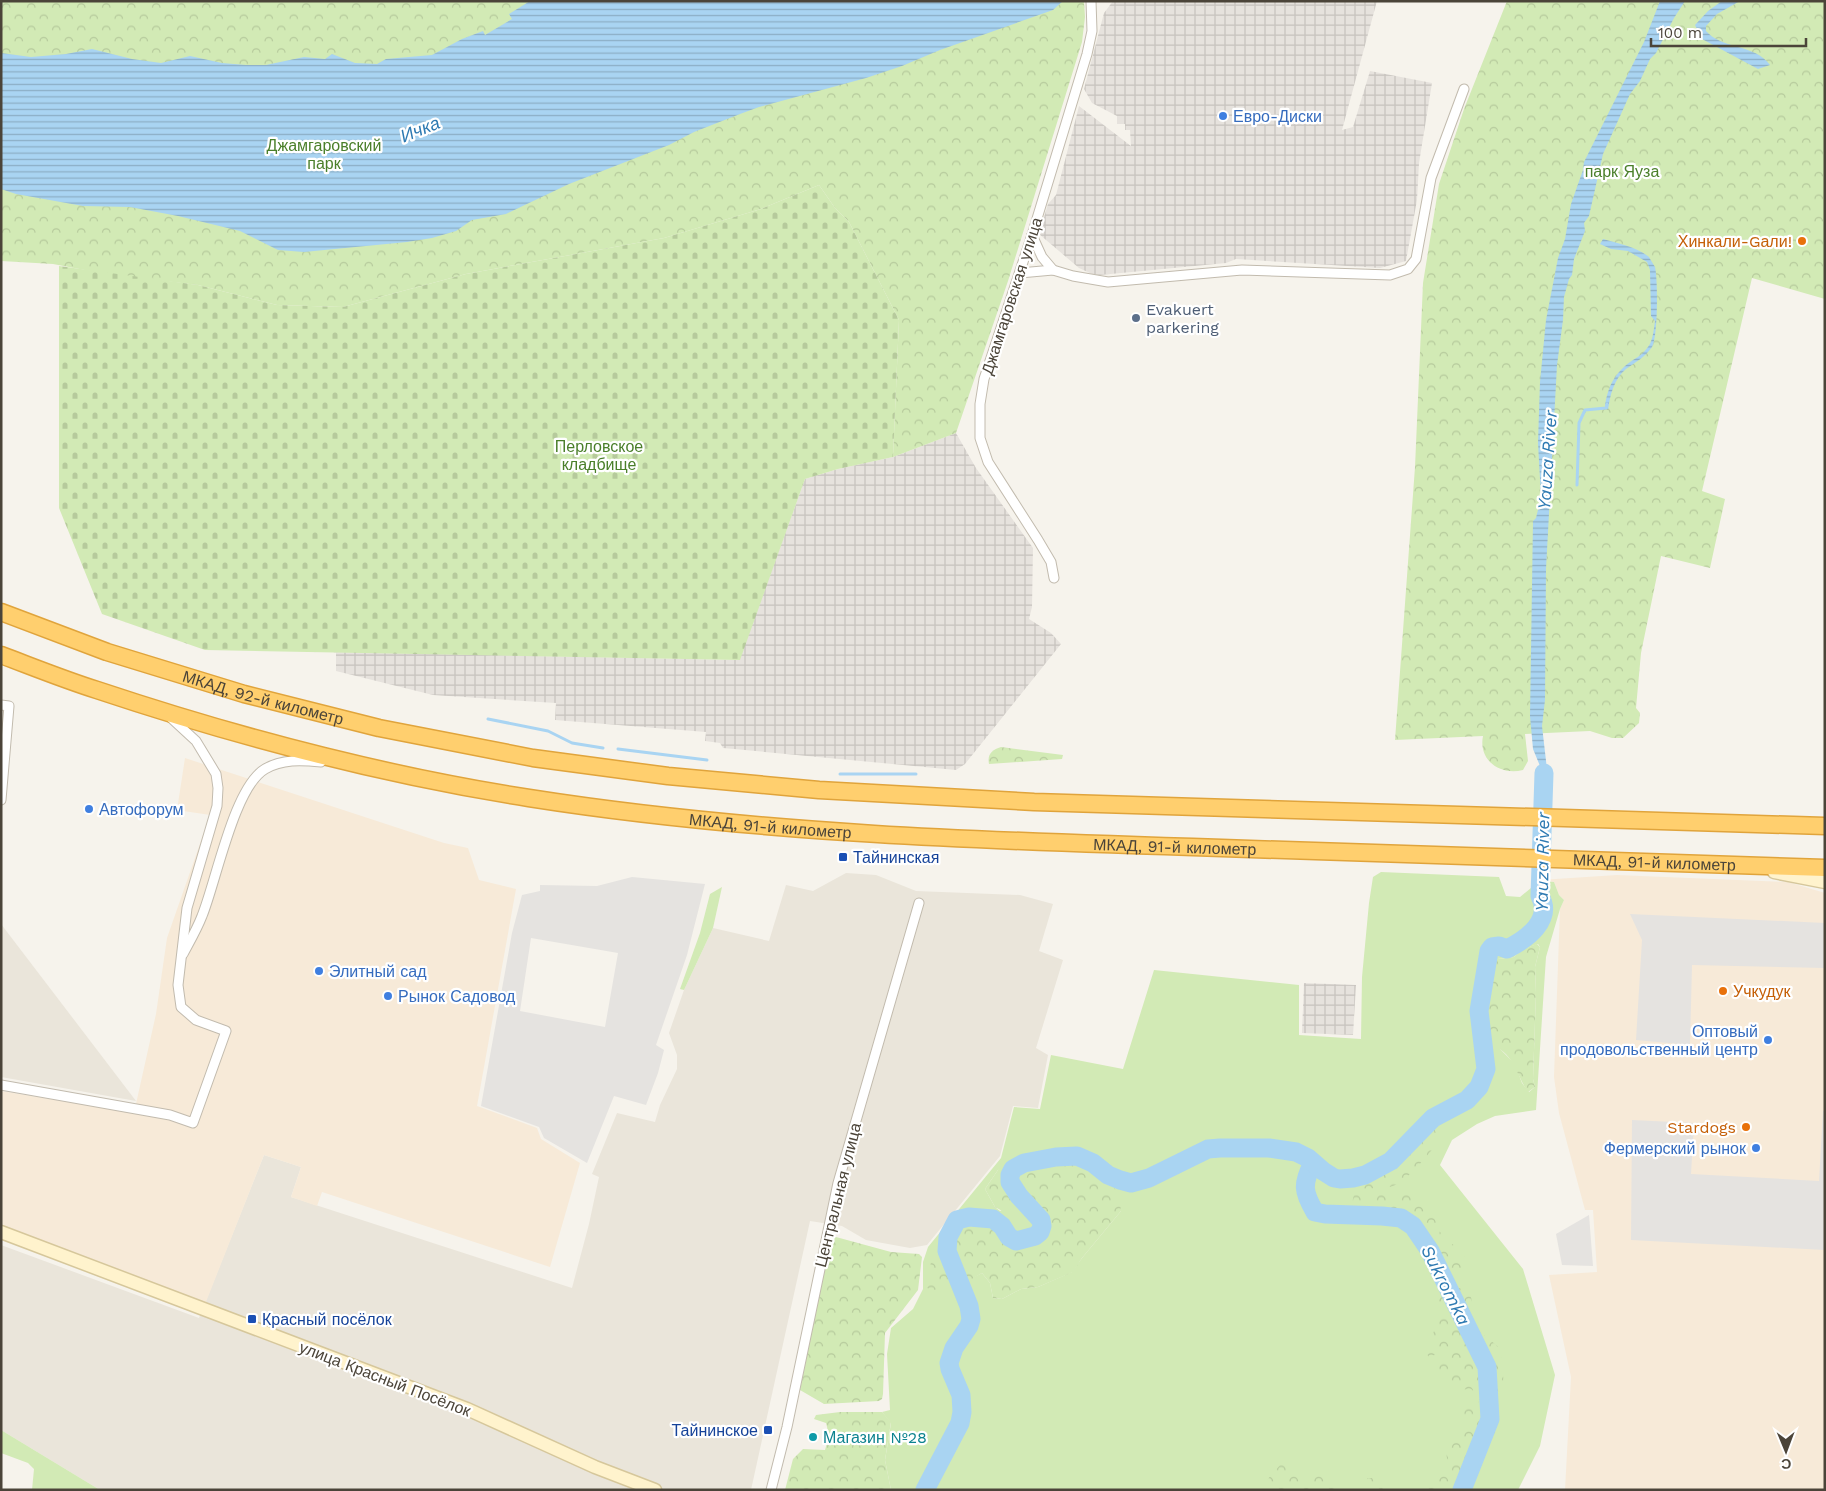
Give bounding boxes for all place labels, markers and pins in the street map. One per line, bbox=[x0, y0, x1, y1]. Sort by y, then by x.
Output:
place label: Евро-Диски bbox=[1233, 107, 1322, 126]
marker: Евро-Диски bbox=[1217, 110, 1229, 122]
place label: Хинкали-Gали! bbox=[1678, 232, 1792, 251]
marker: Хинкали-Gали! bbox=[1796, 235, 1808, 247]
place label: Evakuert parkering bbox=[1146, 300, 1219, 337]
marker: Evakuert parkering bbox=[1130, 312, 1142, 324]
place label: Автофорум bbox=[99, 800, 183, 819]
marker: Автофорум bbox=[83, 803, 95, 815]
place label: Тайнинская bbox=[853, 848, 939, 867]
marker: Тайнинская bbox=[837, 851, 849, 863]
place label: Элитный сад bbox=[329, 962, 427, 981]
marker: Элитный сад bbox=[313, 965, 325, 977]
place label: Учкудук bbox=[1733, 982, 1791, 1001]
marker: Учкудук bbox=[1717, 985, 1729, 997]
place label: Рынок Садовод bbox=[398, 987, 516, 1006]
marker: Рынок Садовод bbox=[382, 990, 394, 1002]
place label: Оптовый продовольственный центр bbox=[1560, 1022, 1758, 1059]
marker: Оптовый продовольственный центр bbox=[1762, 1034, 1774, 1046]
place label: Stardogs bbox=[1667, 1118, 1736, 1137]
marker: Stardogs bbox=[1740, 1121, 1752, 1133]
place label: Фермерский рынок bbox=[1604, 1139, 1747, 1158]
marker: Фермерский рынок bbox=[1750, 1142, 1762, 1154]
place label: Красный посёлок bbox=[262, 1310, 393, 1329]
marker: Красный посёлок bbox=[246, 1313, 258, 1325]
place label: Тайнинское bbox=[672, 1421, 758, 1440]
marker: Тайнинское bbox=[762, 1424, 774, 1436]
place label: Магазин №28 bbox=[823, 1428, 927, 1447]
marker: Магазин №28 bbox=[807, 1431, 819, 1443]

